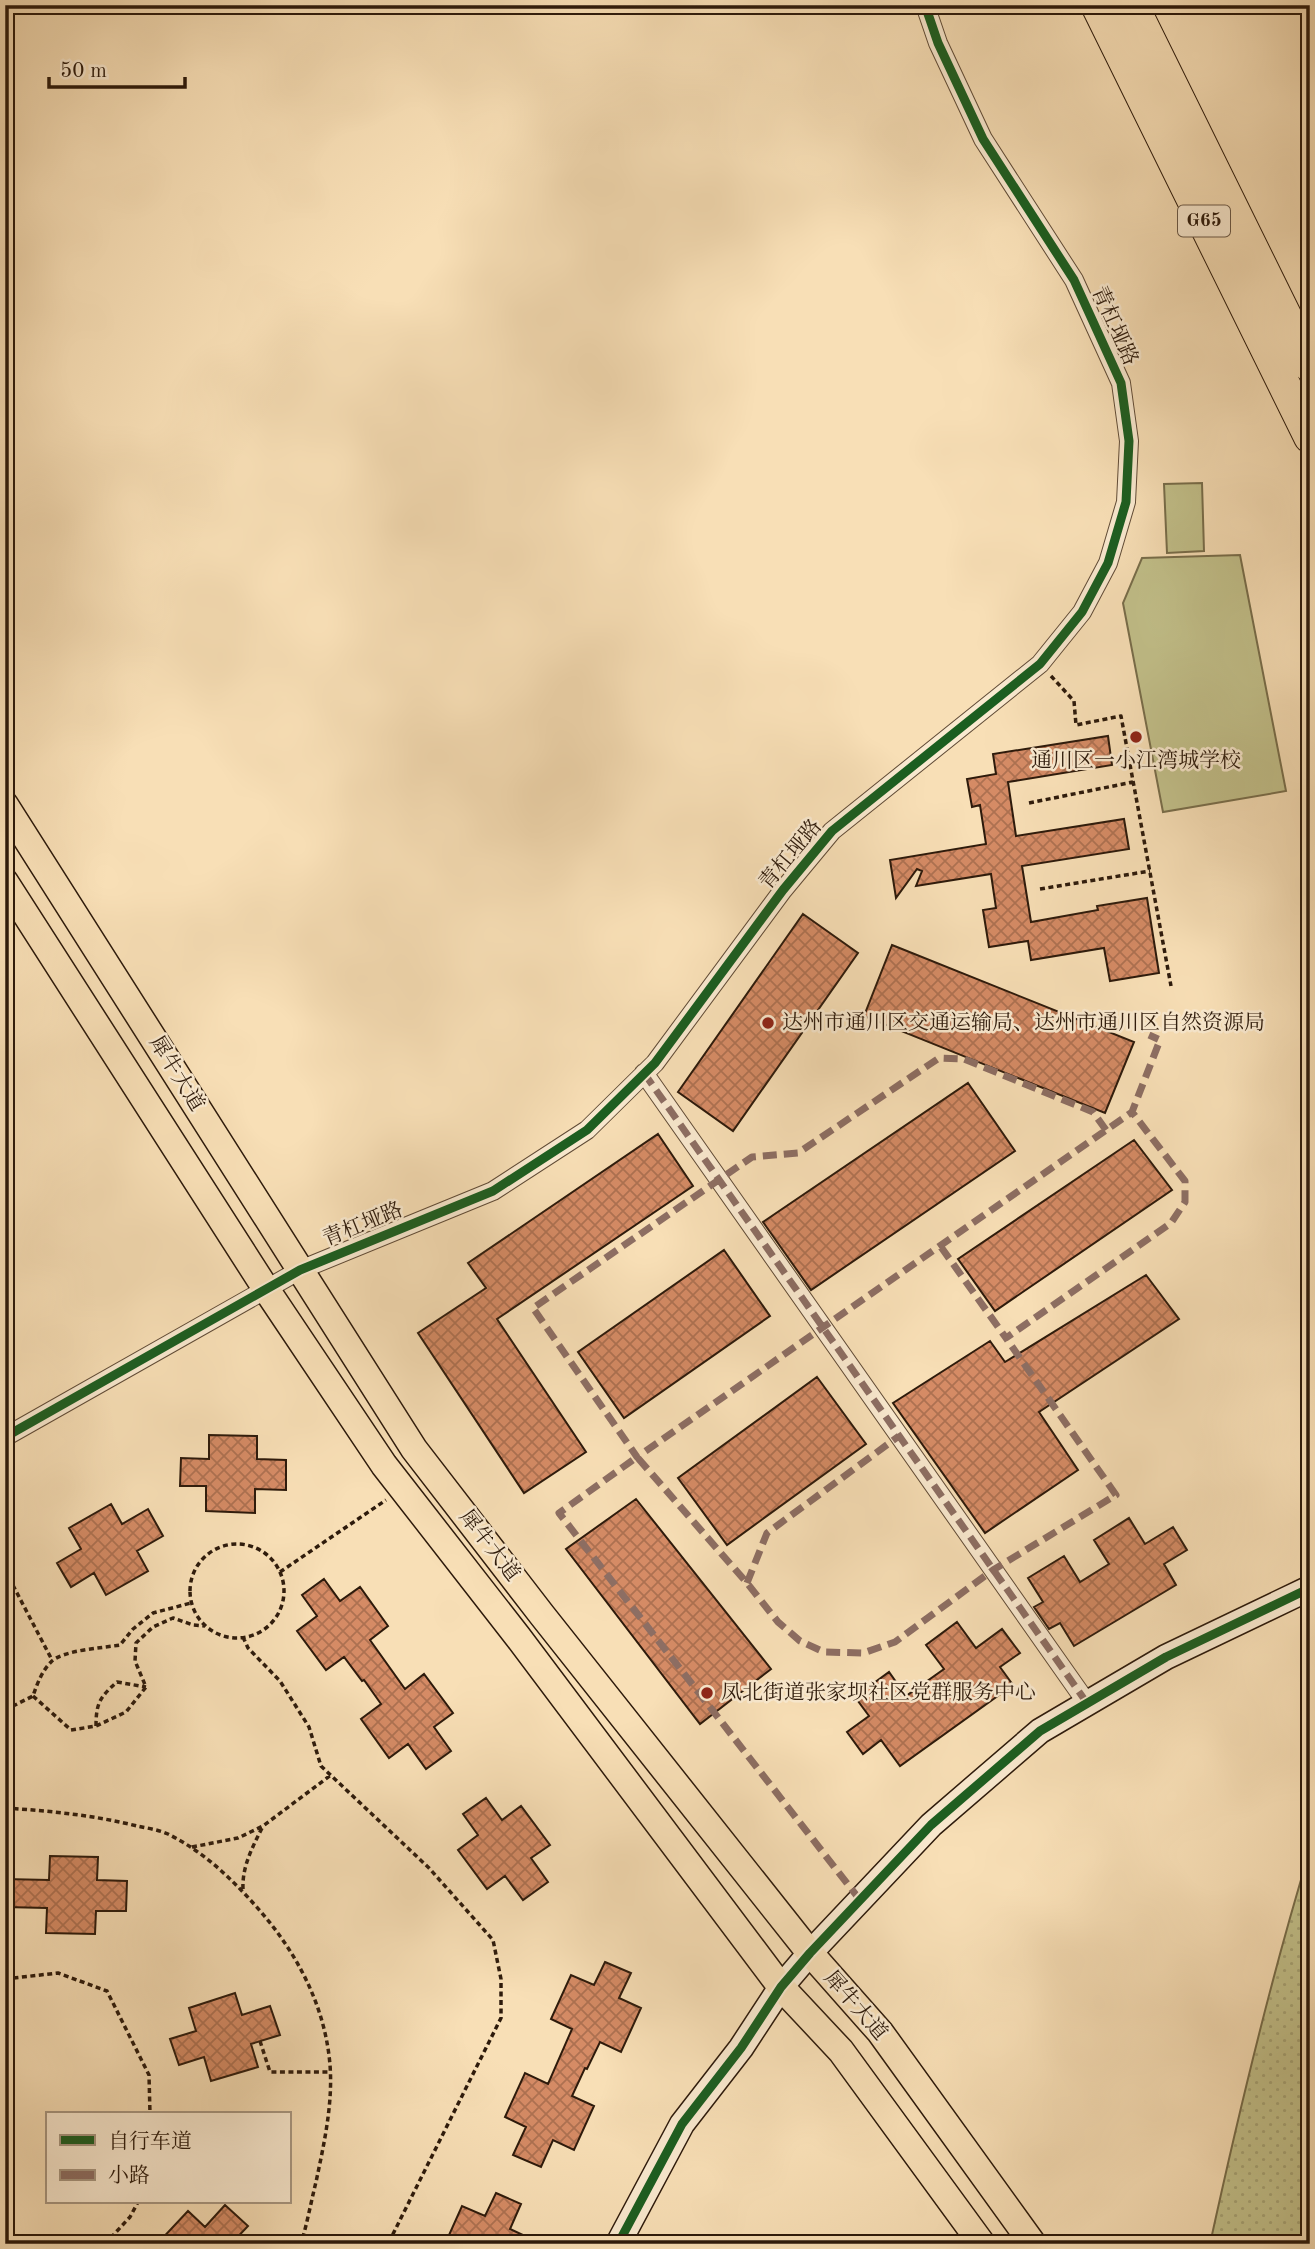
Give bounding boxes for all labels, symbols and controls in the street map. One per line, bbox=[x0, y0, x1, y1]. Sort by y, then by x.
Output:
scale bar bbox=[49, 46, 186, 90]
text: 50 m bbox=[60, 61, 107, 82]
road number: G65 bbox=[1178, 206, 1230, 236]
street label: 青杠垭路 bbox=[1087, 283, 1143, 369]
marker: 通川区一小江湾城学校 bbox=[1128, 729, 1144, 745]
place label: 通川区一小江湾城学校 bbox=[1031, 749, 1241, 772]
street label: 青杠垭路 bbox=[754, 815, 826, 894]
place label: 达州市通川区交通运输局、达州市通川区自然资源局 bbox=[782, 1011, 1265, 1034]
marker: 达州市通川区交通运输局、达州市通川区自然资源局 bbox=[760, 1015, 776, 1031]
street label: 犀牛大道 bbox=[145, 1032, 209, 1115]
street label: 青杠垭路 bbox=[319, 1198, 406, 1250]
street label: 犀牛大道 bbox=[455, 1505, 525, 1586]
place label: 凤北街道张家坝社区党群服务中心 bbox=[721, 1681, 1036, 1704]
marker: 凤北街道张家坝社区党群服务中心 bbox=[699, 1685, 715, 1701]
street label: 犀牛大道 bbox=[820, 1966, 892, 2045]
legend bbox=[46, 2112, 290, 2204]
text: 自行车道 bbox=[108, 2130, 192, 2153]
text: 小路 bbox=[108, 2164, 150, 2187]

